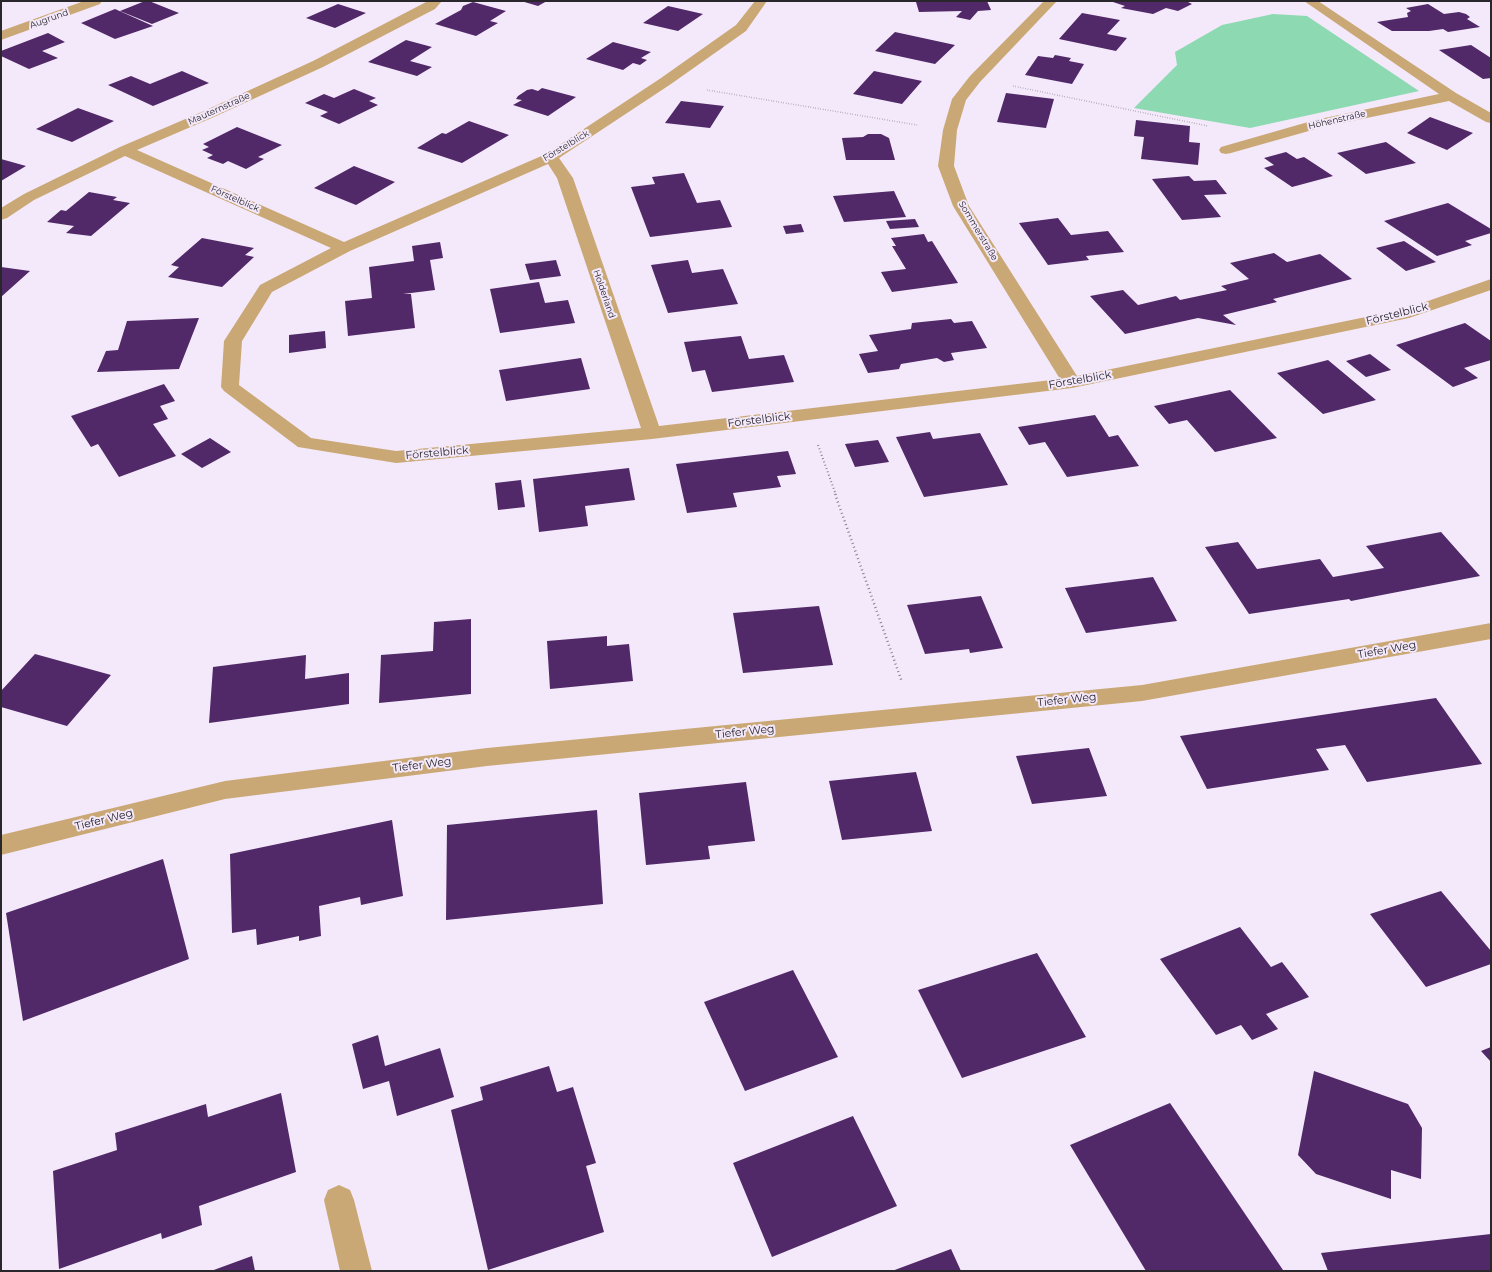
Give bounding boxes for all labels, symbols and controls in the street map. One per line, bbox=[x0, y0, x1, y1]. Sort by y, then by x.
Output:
street label: Augrund bbox=[28, 7, 70, 31]
street label: Mauternstraße bbox=[186, 91, 252, 127]
street label: Höhenstraße bbox=[1307, 108, 1367, 132]
street label: Förstelblick bbox=[541, 128, 591, 164]
street label: Förstelblick bbox=[209, 184, 261, 214]
street label: Sommerstraße bbox=[956, 199, 1000, 263]
street label: Holderland bbox=[591, 268, 617, 320]
street label: Förstelblick bbox=[1365, 300, 1429, 328]
street label: Förstelblick bbox=[1048, 368, 1112, 392]
street label: Förstelblick bbox=[727, 410, 791, 430]
street label: Förstelblick bbox=[405, 444, 469, 462]
street label: Tiefer Weg bbox=[1357, 638, 1417, 662]
street label: Tiefer Weg bbox=[1037, 690, 1097, 710]
street label: Tiefer Weg bbox=[715, 722, 775, 742]
street label: Tiefer Weg bbox=[392, 755, 452, 775]
street label: Tiefer Weg bbox=[74, 806, 134, 834]

